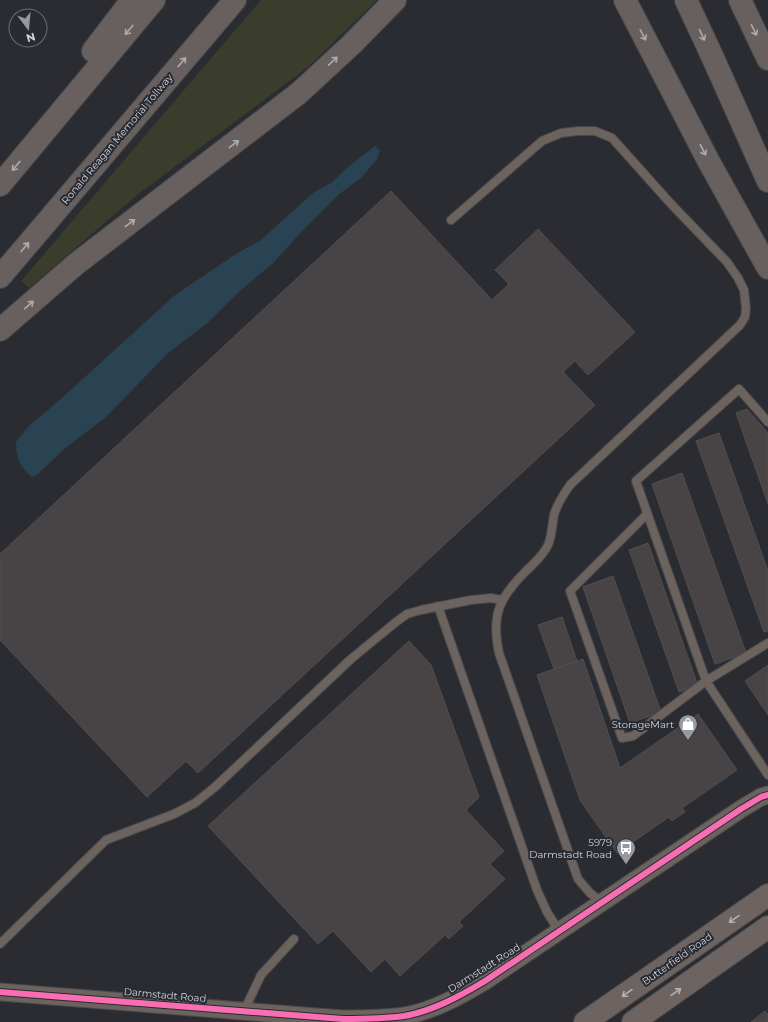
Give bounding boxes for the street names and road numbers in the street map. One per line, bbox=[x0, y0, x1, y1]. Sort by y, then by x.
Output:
street label: Ronald Reagan Memorial Tollway bbox=[59, 71, 176, 207]
street label: Butterfield Road bbox=[639, 930, 715, 988]
street label: Darmstadt Road bbox=[445, 941, 523, 995]
street label: Darmstadt Road bbox=[123, 985, 207, 1005]

